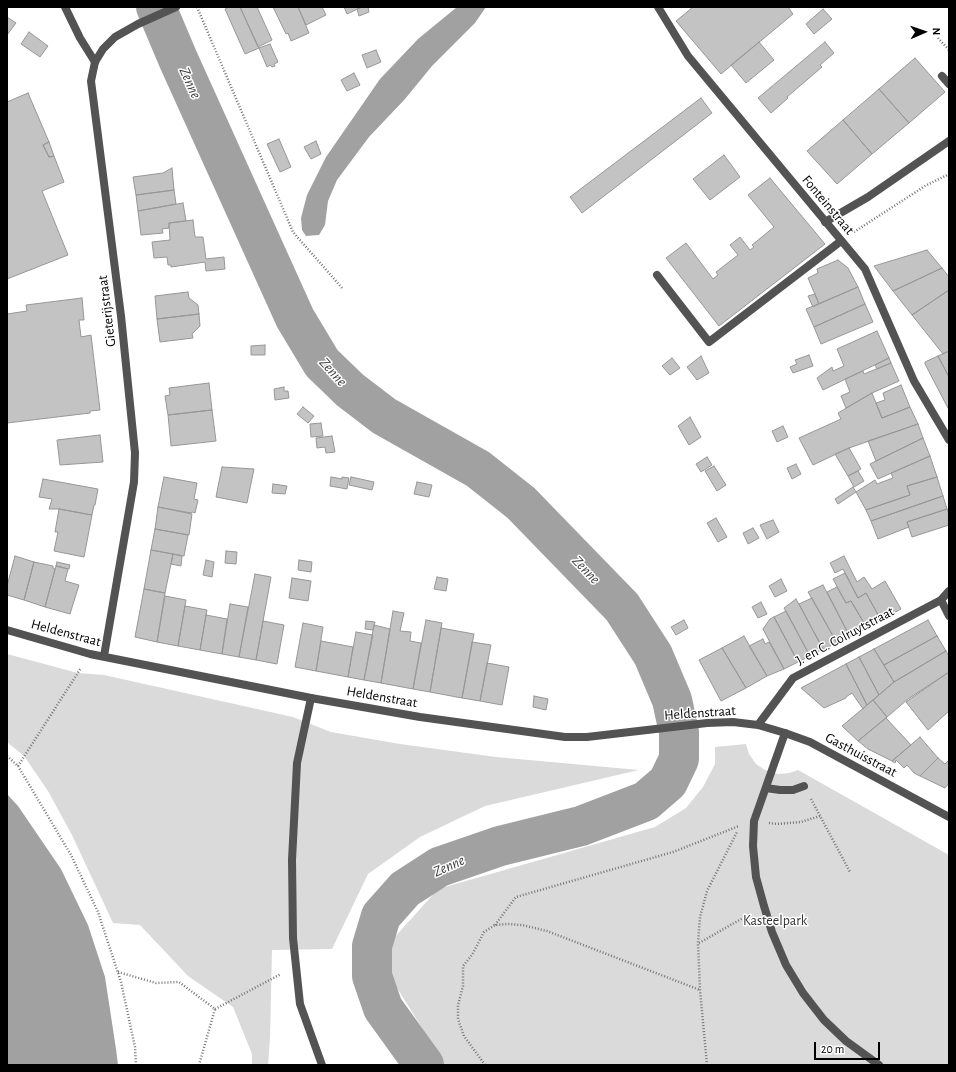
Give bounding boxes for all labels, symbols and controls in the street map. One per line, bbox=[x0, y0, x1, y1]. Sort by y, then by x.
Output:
north arrow bbox=[904, 12, 944, 52]
text: N bbox=[931, 28, 942, 36]
water label: Zenne bbox=[175, 64, 205, 102]
street label: Fonteinstraat bbox=[798, 172, 858, 238]
street label: Gieterijstraat bbox=[94, 274, 120, 348]
water label: Zenne bbox=[315, 354, 351, 390]
water label: Zenne bbox=[568, 552, 604, 588]
street label: J. en C. Colruytstraat bbox=[793, 603, 897, 669]
street label: Heldenstraat bbox=[29, 616, 103, 650]
street label: Heldenstraat bbox=[345, 683, 419, 711]
street label: Heldenstraat bbox=[664, 702, 736, 724]
street label: Gasthuisstraat bbox=[822, 729, 900, 781]
water label: Zenne bbox=[430, 851, 468, 881]
park label: Kasteelpark bbox=[743, 913, 807, 929]
scale bar bbox=[816, 1034, 882, 1060]
text: 20 m bbox=[821, 1043, 844, 1055]

